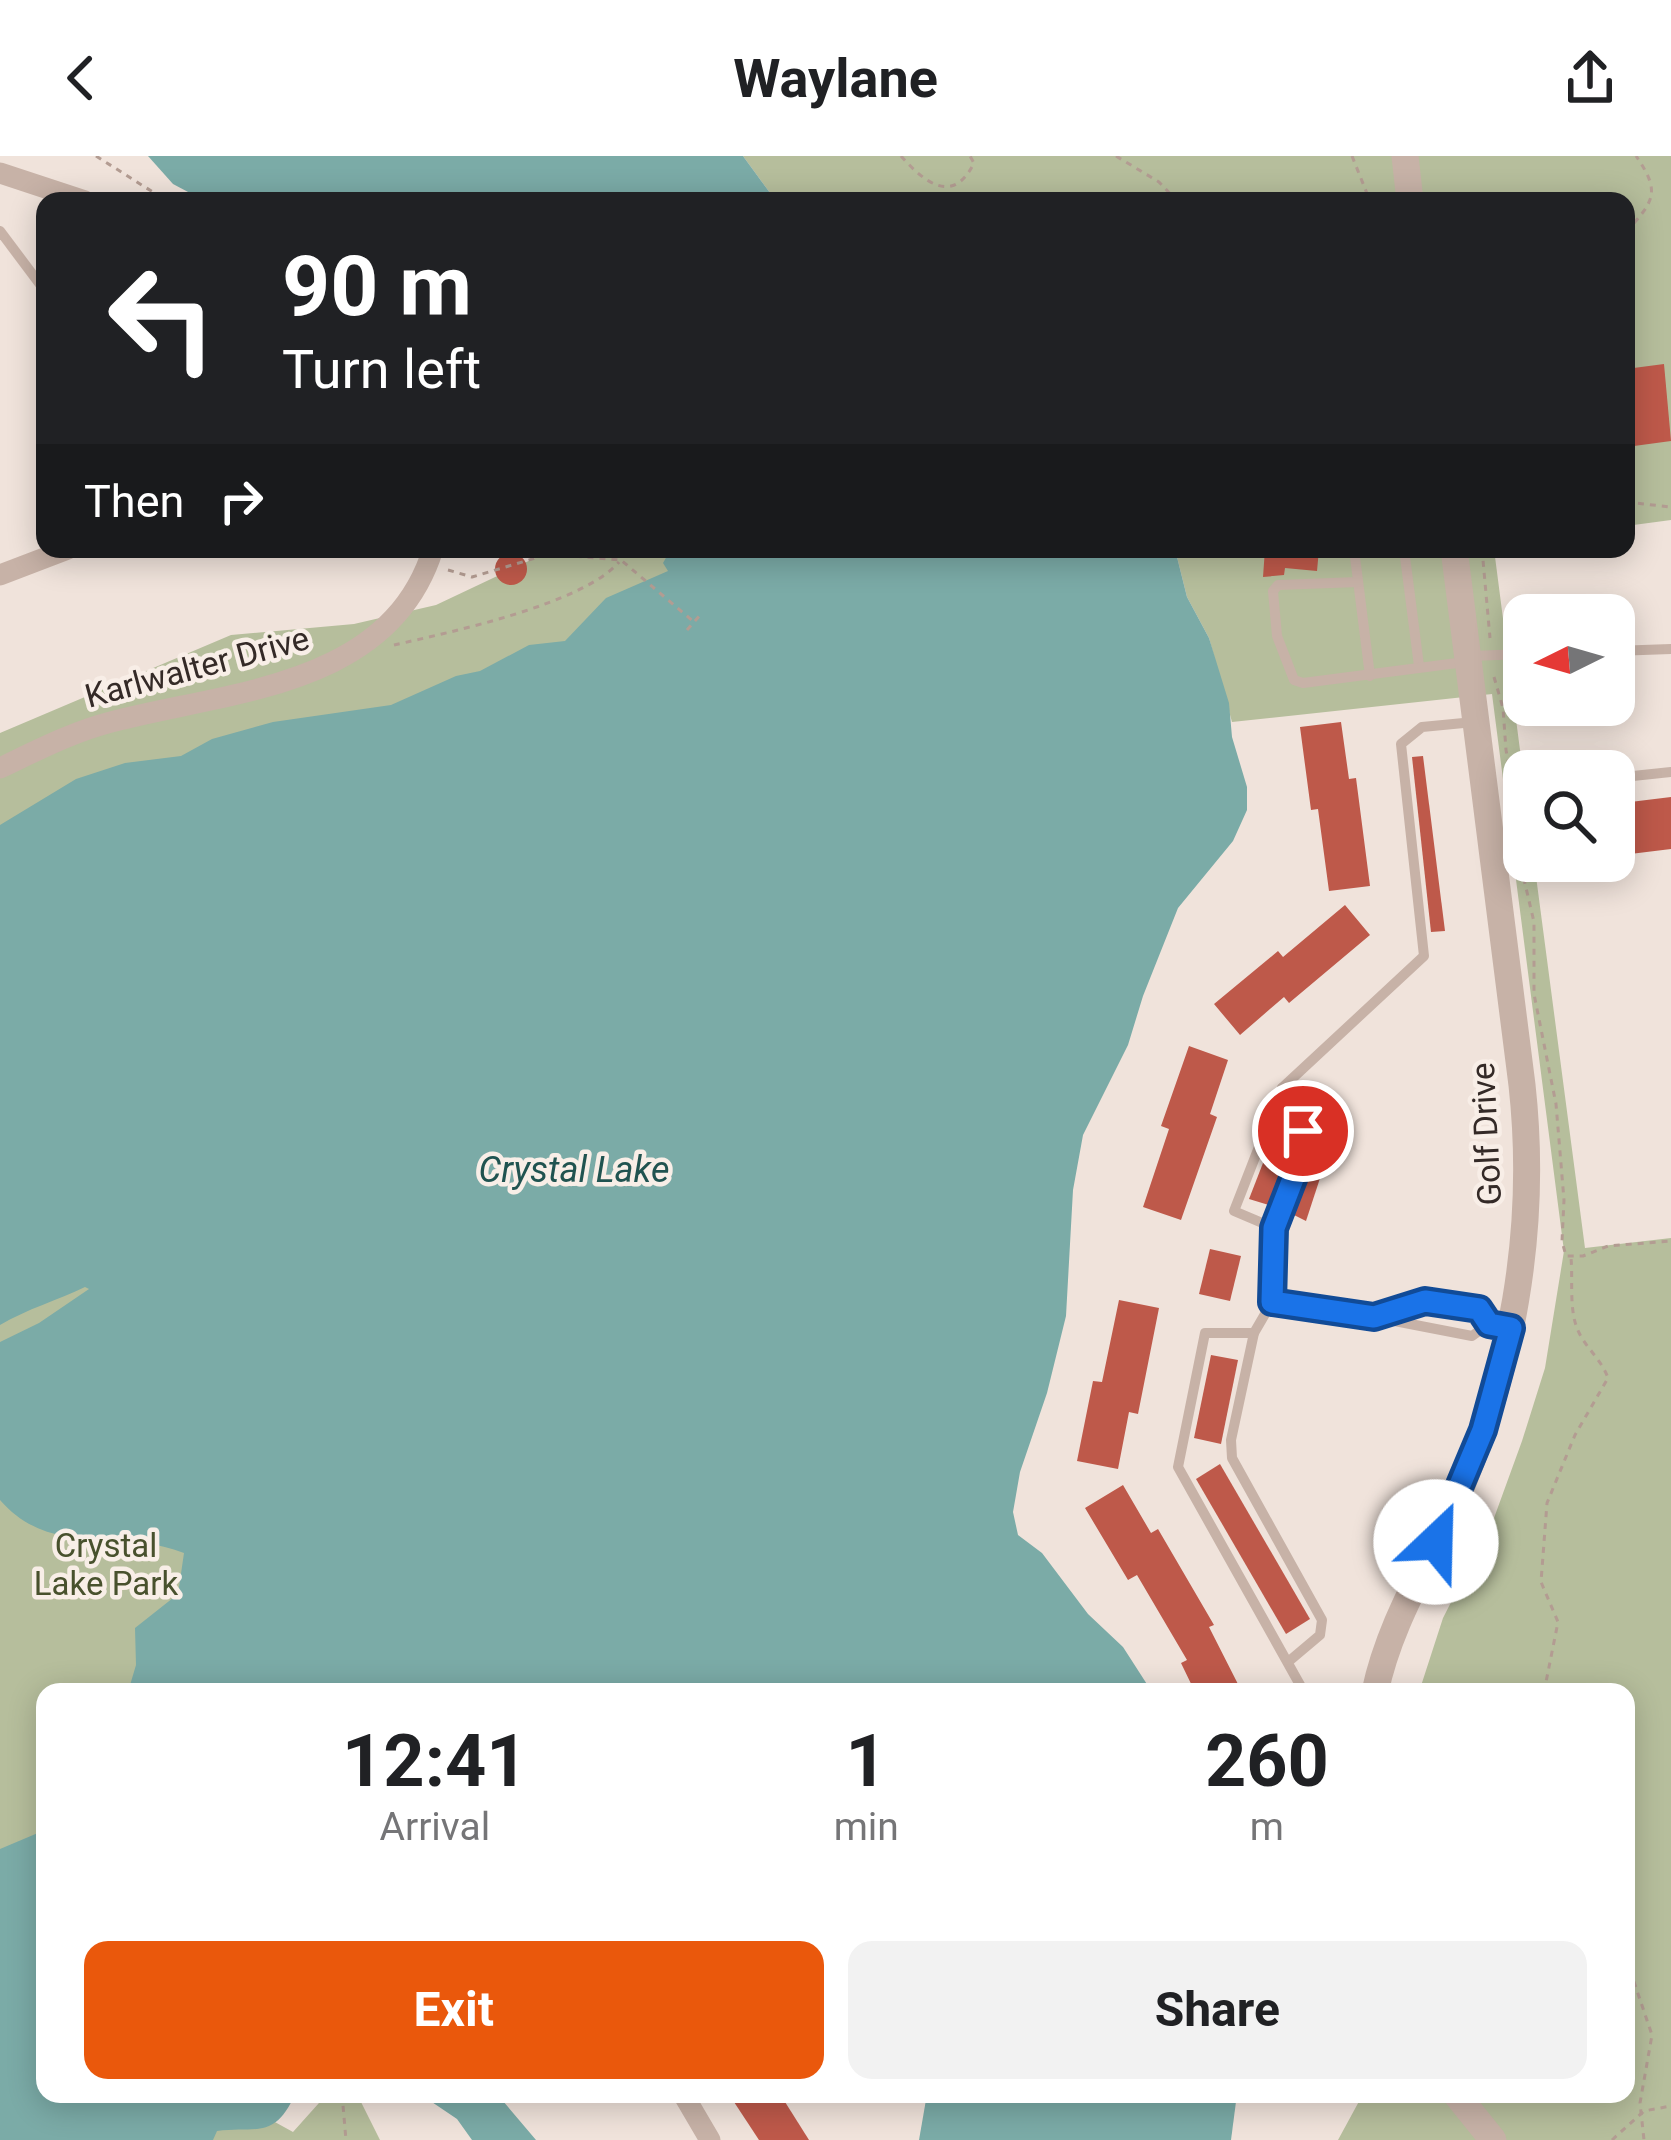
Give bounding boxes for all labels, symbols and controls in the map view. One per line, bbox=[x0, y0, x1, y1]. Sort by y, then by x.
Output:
icon: back bbox=[48, 45, 114, 111]
icon: share bbox=[1557, 45, 1623, 111]
text: Waylane bbox=[733, 47, 938, 110]
text: 90 m bbox=[282, 237, 472, 336]
icon: left bbox=[84, 240, 240, 396]
text: Turn left bbox=[282, 338, 481, 401]
icon: right bbox=[208, 468, 274, 534]
text: Then bbox=[84, 475, 184, 528]
north arrow bbox=[1503, 594, 1635, 726]
map controls bbox=[1503, 594, 1635, 882]
street label: Karlwalter Drive bbox=[81, 618, 313, 716]
button: search bbox=[1503, 750, 1635, 882]
street label: Golf Drive bbox=[1463, 1062, 1509, 1206]
pin bbox=[1252, 1080, 1354, 1182]
icon: arrive bbox=[1270, 1098, 1336, 1164]
water label: Crystal Lake bbox=[479, 1149, 669, 1191]
position arrow bbox=[1373, 1479, 1499, 1605]
park label: Crystal Lake Park bbox=[34, 1526, 178, 1603]
text: 12:41 bbox=[342, 1719, 528, 1804]
text: 1 bbox=[846, 1719, 887, 1804]
text: 260 bbox=[1205, 1719, 1329, 1804]
text: Arrival bbox=[379, 1804, 490, 1850]
text: min bbox=[834, 1804, 899, 1850]
text: m bbox=[1250, 1804, 1284, 1850]
button: Exit bbox=[84, 1941, 824, 2079]
button: Share bbox=[848, 1941, 1587, 2079]

